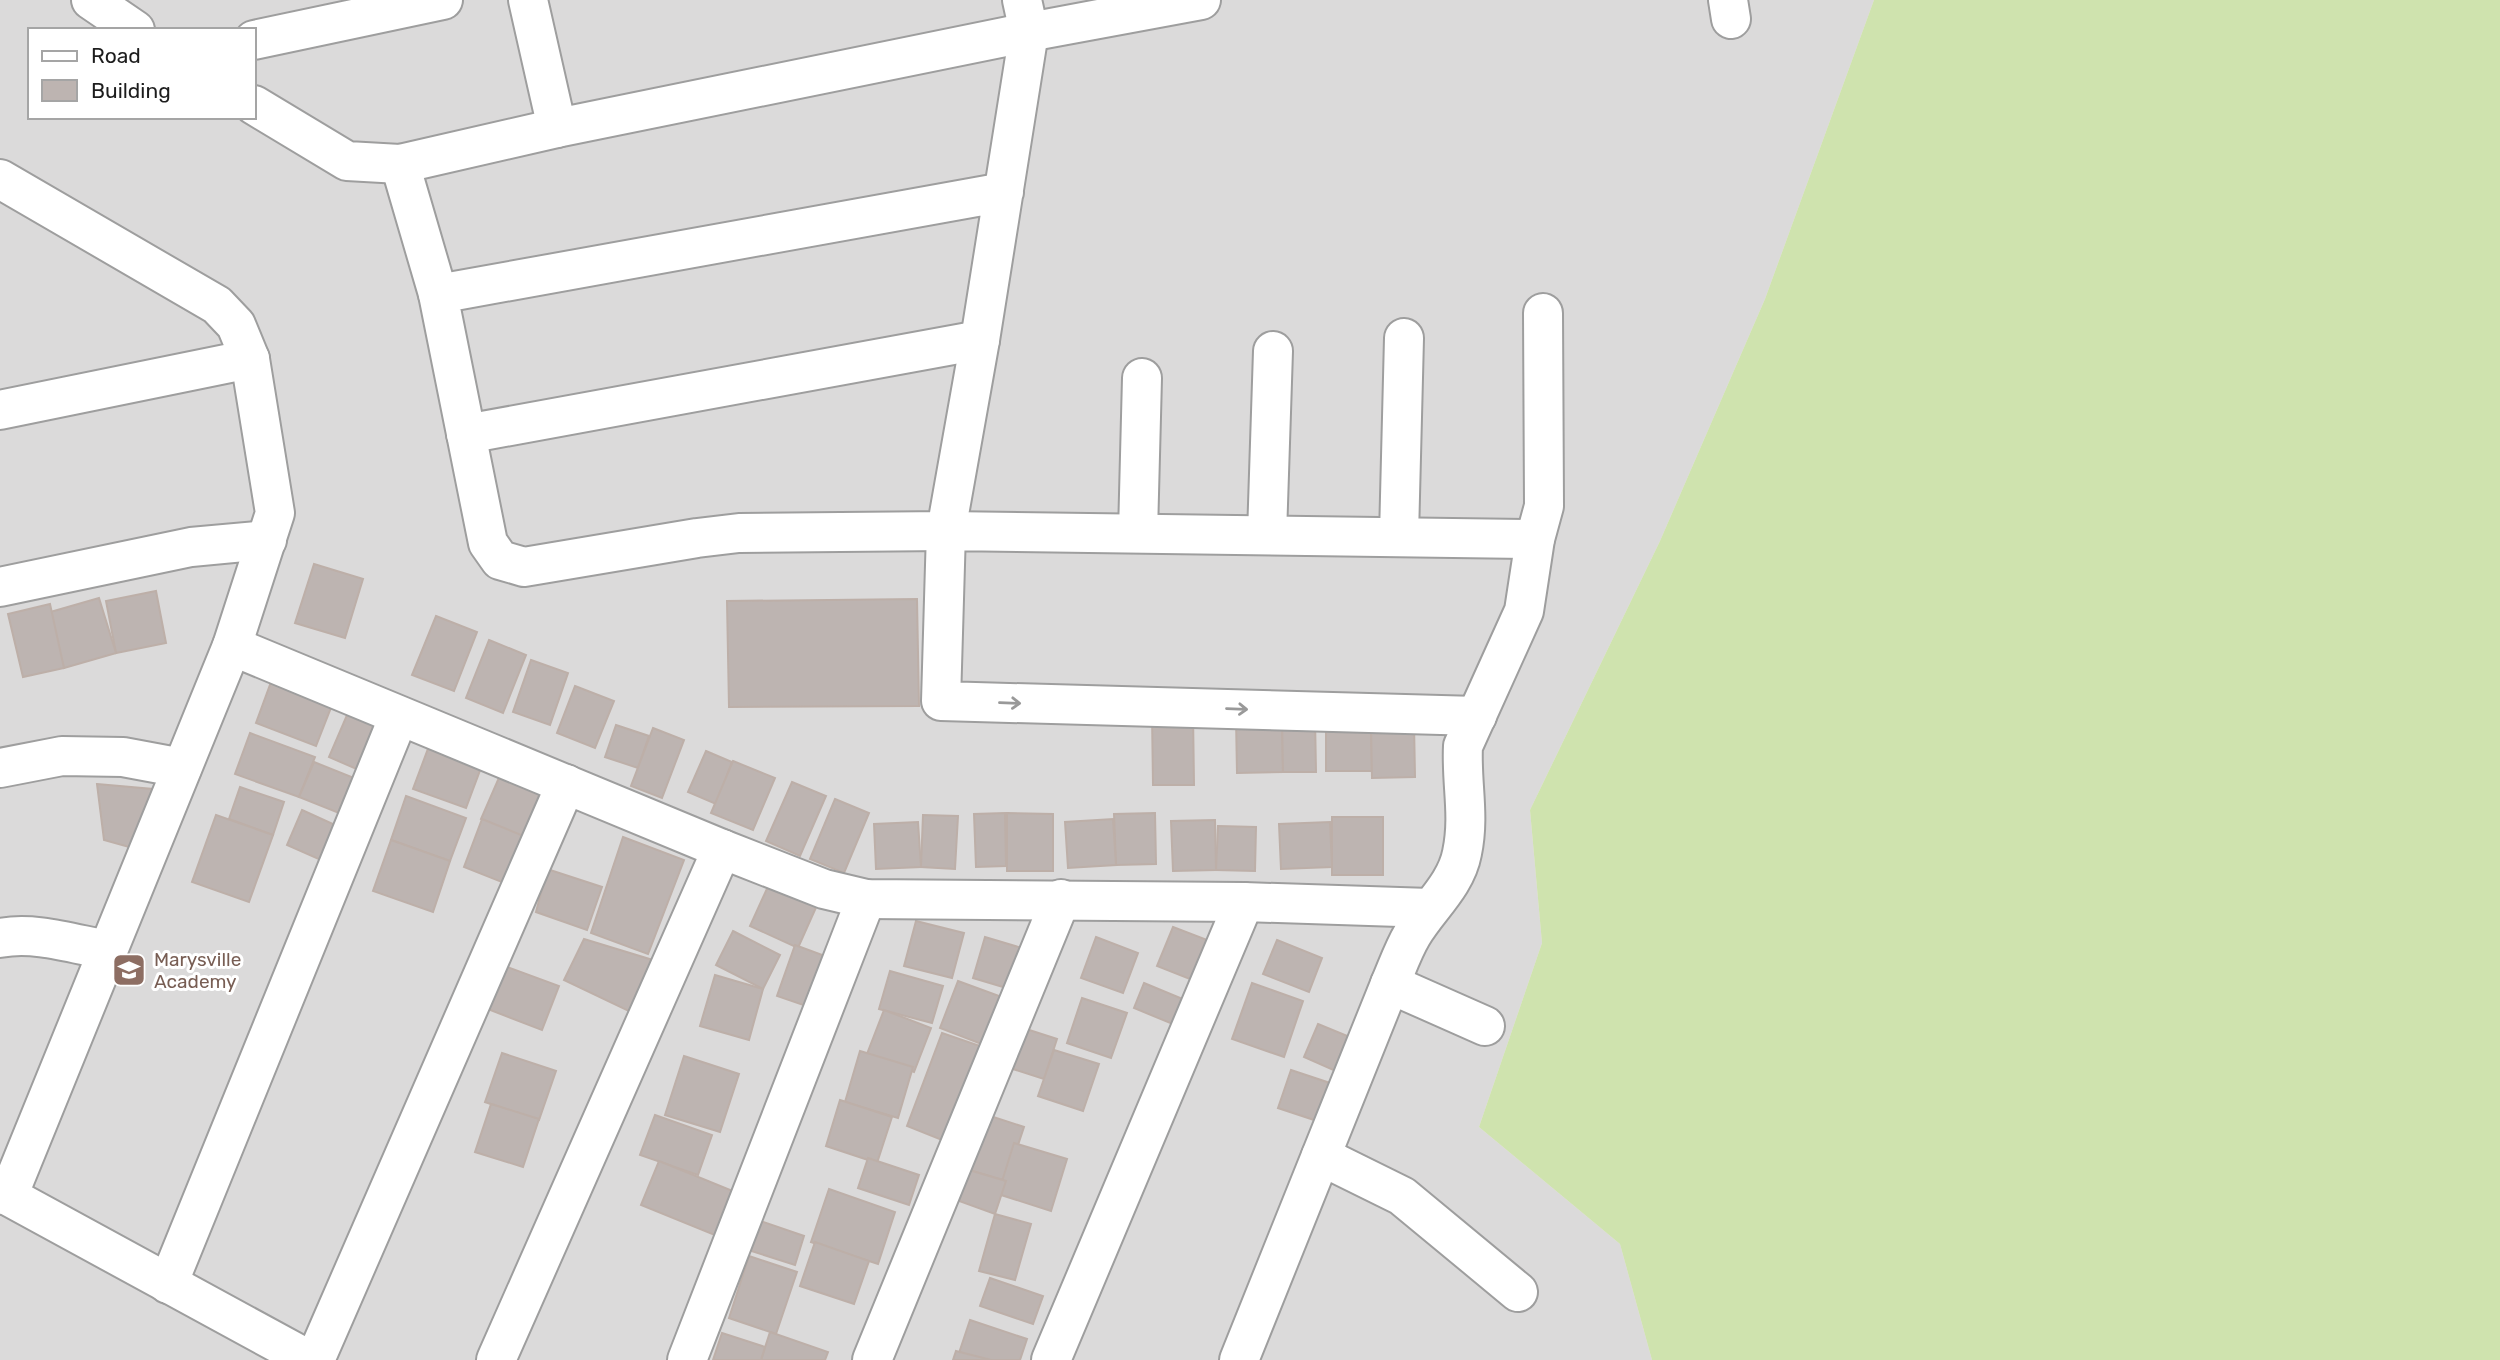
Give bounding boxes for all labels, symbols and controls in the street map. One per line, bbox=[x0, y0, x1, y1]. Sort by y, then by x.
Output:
legend bbox=[28, 28, 256, 119]
text: Road bbox=[91, 43, 141, 68]
text: Building bbox=[91, 78, 171, 103]
one-way arrow bbox=[998, 696, 1021, 710]
one-way arrow bbox=[1225, 703, 1248, 716]
place label: Marysville Academy bbox=[154, 948, 241, 993]
school or university icon: Marysville Academy bbox=[110, 951, 148, 989]

